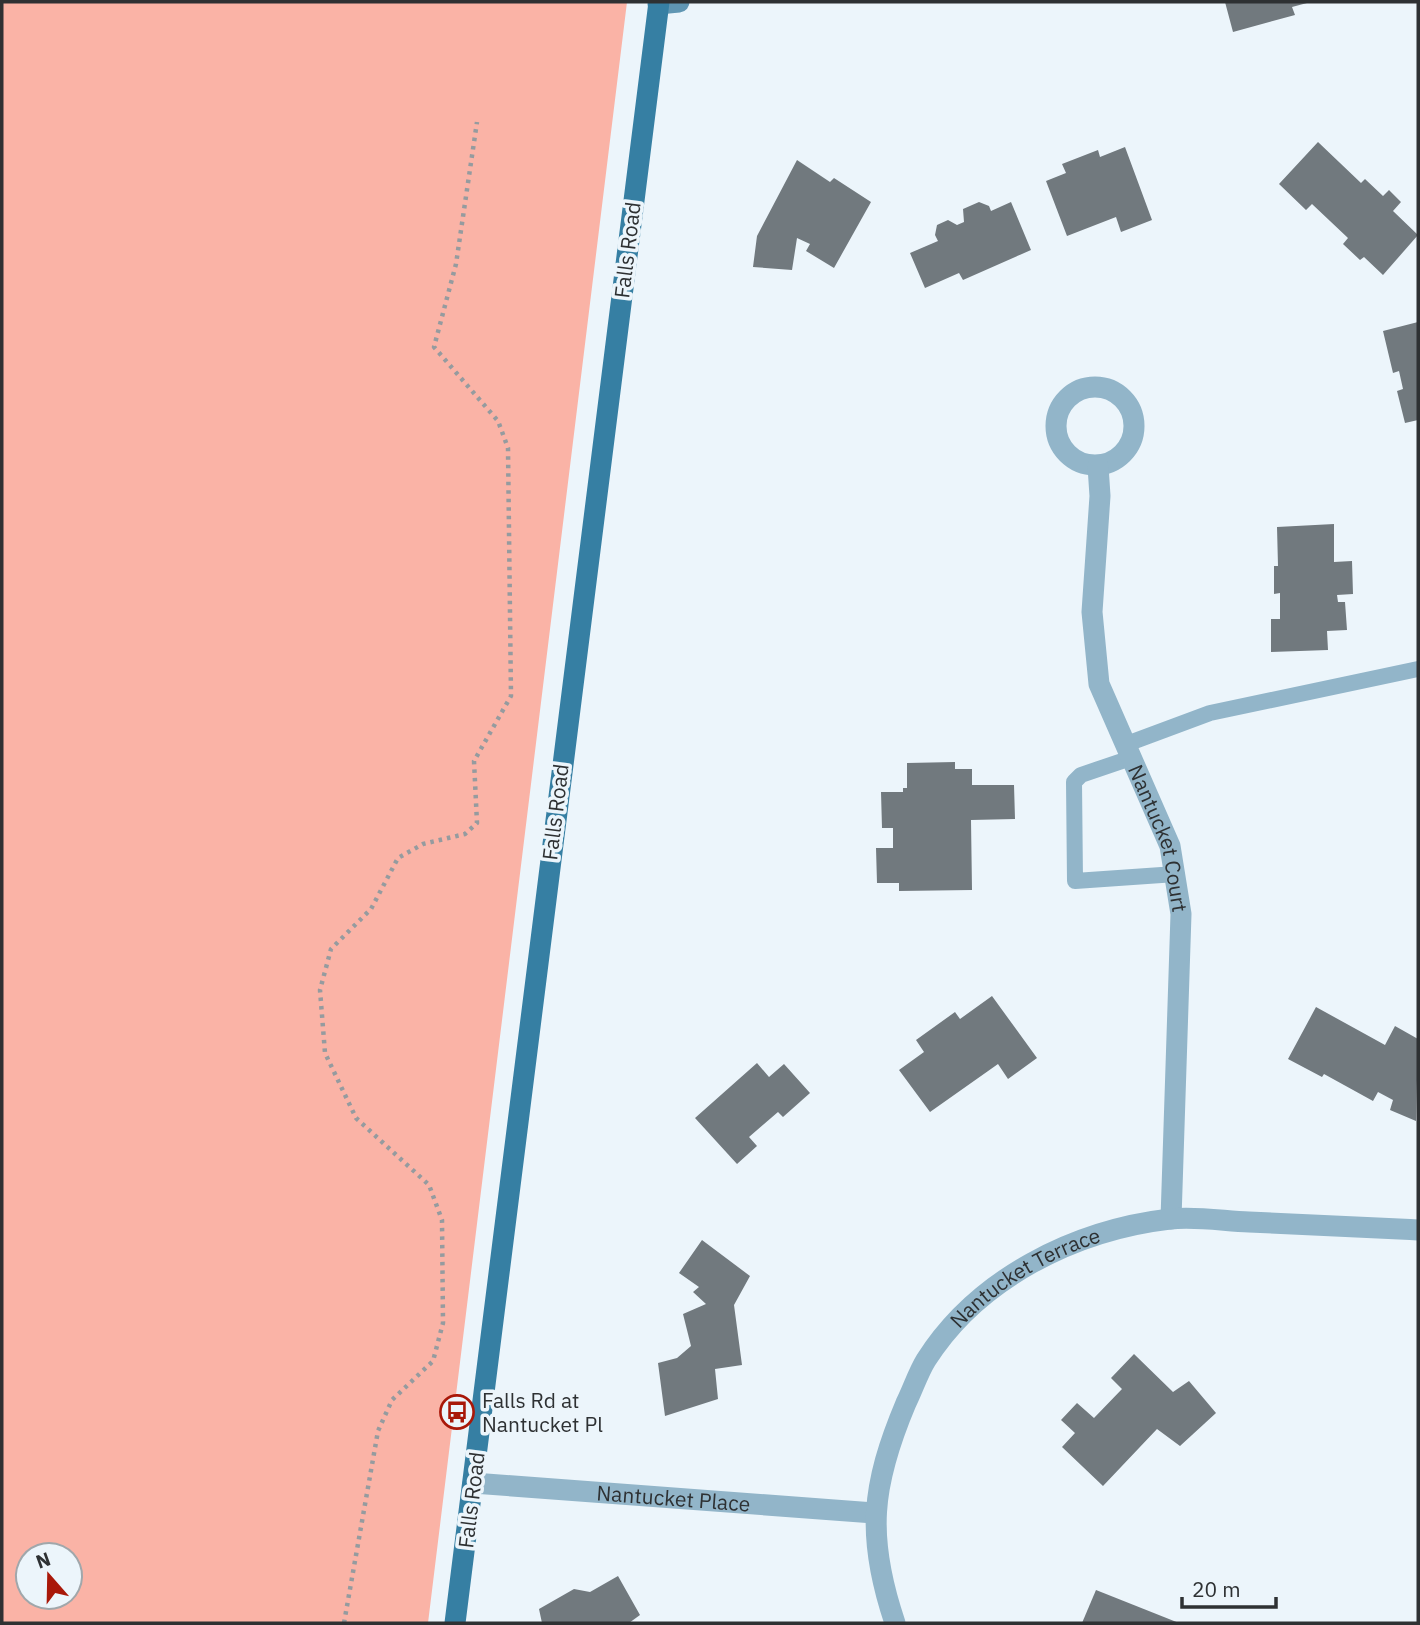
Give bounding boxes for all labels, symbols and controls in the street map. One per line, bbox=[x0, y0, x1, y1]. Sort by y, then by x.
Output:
street label: Falls Road bbox=[607, 200, 647, 300]
street label: Nantucket Court bbox=[1122, 760, 1194, 914]
street label: Falls Road bbox=[535, 762, 575, 862]
street label: Nantucket Terrace bbox=[943, 1221, 1104, 1334]
place label: Falls Rd at Nantucket Pl bbox=[482, 1386, 603, 1438]
bus stop icon: Falls Rd at Nantucket Pl bbox=[438, 1393, 476, 1431]
street label: Falls Road bbox=[451, 1450, 491, 1550]
street label: Nantucket Place bbox=[596, 1478, 751, 1518]
north arrow bbox=[14, 1541, 84, 1611]
text: N bbox=[33, 1546, 54, 1574]
scale bar bbox=[1182, 1566, 1276, 1610]
text: 20 m bbox=[1192, 1575, 1241, 1603]

